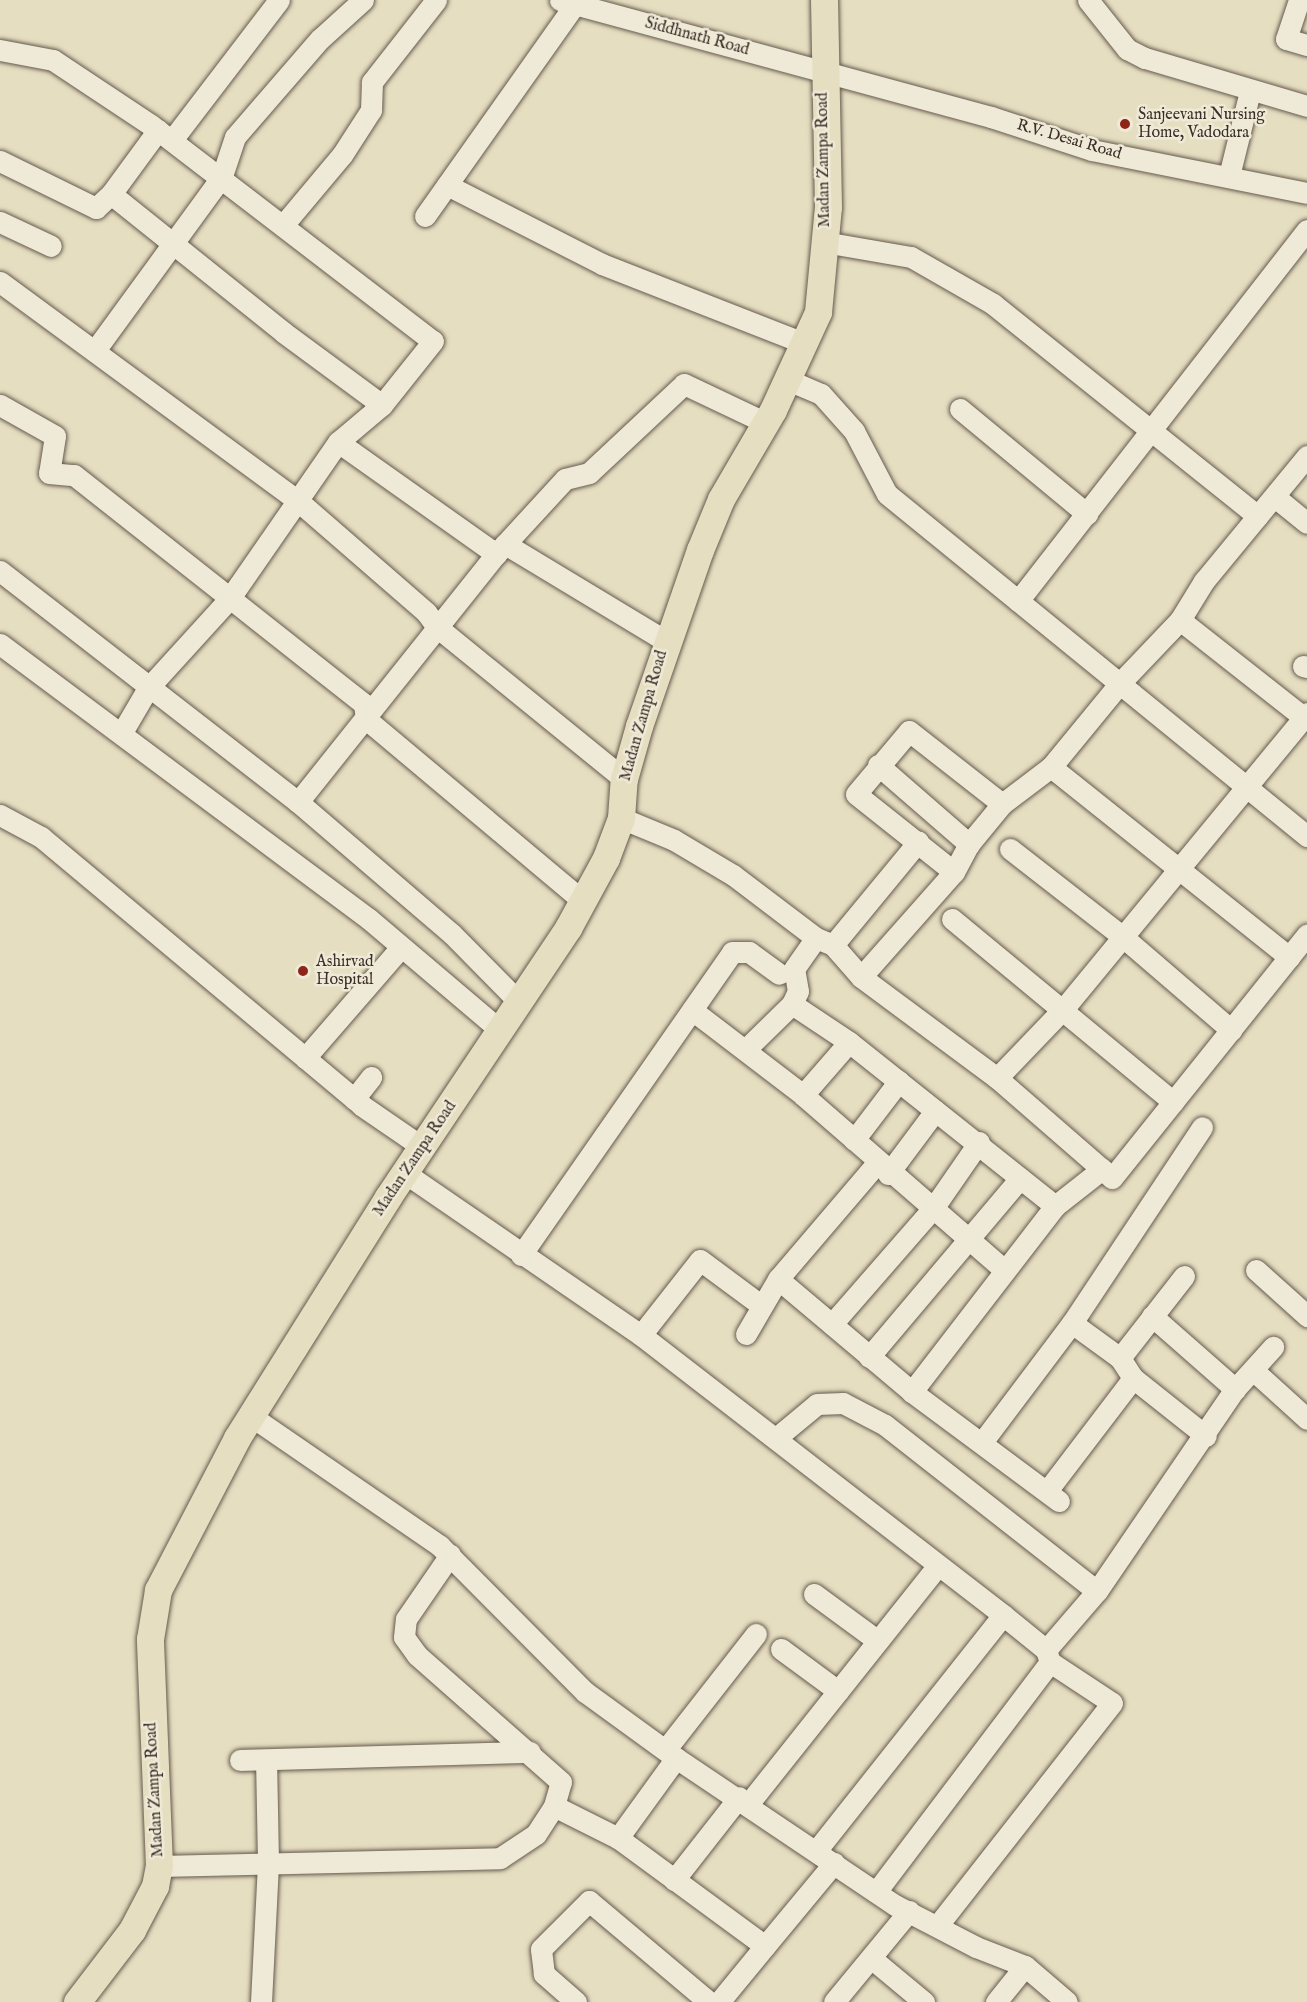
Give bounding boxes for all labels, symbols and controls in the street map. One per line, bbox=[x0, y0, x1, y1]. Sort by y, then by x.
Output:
street label: Siddhnath Road bbox=[643, 14, 751, 60]
street label: Madan Zampa Road bbox=[813, 92, 835, 228]
place label: Sanjeevani Nursing Home, Vadodara bbox=[1138, 105, 1265, 143]
marker: Sanjeevani Nursing Home, Vadodara bbox=[1116, 115, 1134, 133]
street label: R.V. Desai Road bbox=[1014, 116, 1124, 164]
street label: Madan Zampa Road bbox=[616, 648, 672, 784]
place label: Ashirvad Hospital bbox=[316, 952, 374, 990]
marker: Ashirvad Hospital bbox=[294, 962, 312, 980]
street label: Madan Zampa Road bbox=[369, 1098, 461, 1220]
street label: Madan Zampa Road bbox=[142, 1722, 168, 1858]

